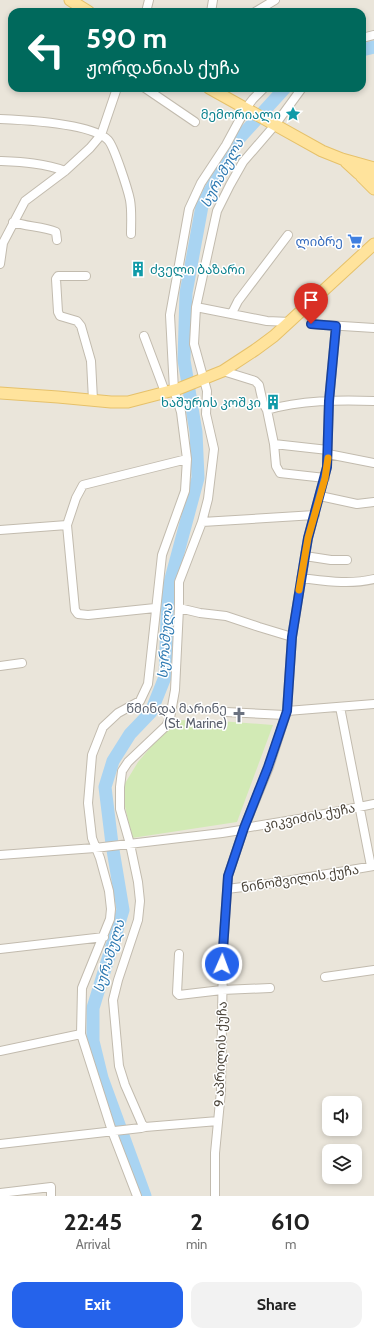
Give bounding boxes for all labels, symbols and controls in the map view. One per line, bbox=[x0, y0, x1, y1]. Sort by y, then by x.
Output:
text: 590 m bbox=[86, 21, 167, 55]
icon: left bbox=[20, 24, 72, 76]
text: ჟორდანიას ქუჩა bbox=[86, 57, 240, 79]
place icon: მემორიალი bbox=[284, 105, 302, 123]
place label: მემორიალი bbox=[201, 106, 281, 123]
water label: სურამულა bbox=[196, 135, 248, 211]
supermarket icon: ლიბრე bbox=[346, 232, 364, 250]
place label: ლიბრე bbox=[296, 233, 343, 250]
building icon: ძველი ბაზარი bbox=[129, 260, 147, 278]
place label: ძველი ბაზარი bbox=[150, 261, 245, 278]
pin bbox=[294, 283, 328, 324]
icon: arrive bbox=[300, 289, 322, 311]
building icon: ხაშურის კოშკი bbox=[264, 393, 282, 411]
place label: ხაშურის კოშკი bbox=[161, 394, 261, 410]
water label: სურამულა bbox=[153, 602, 177, 679]
place label: წმინდა მარინე (St. Marine) bbox=[126, 700, 227, 731]
church icon: წმინდა მარინე (St. Marine) bbox=[230, 706, 248, 724]
street label: კიკვიძის ქუჩა bbox=[262, 799, 356, 833]
street label: ნინოშვილის ქუჩა bbox=[240, 861, 360, 896]
water label: სურამულა bbox=[89, 917, 129, 995]
position arrow bbox=[201, 943, 243, 985]
street label: 9 აპრილის ქუჩა bbox=[210, 1001, 231, 1107]
map controls bbox=[322, 1096, 362, 1184]
button: sound bbox=[322, 1096, 362, 1136]
button: layers bbox=[322, 1144, 362, 1184]
text: 22:45 bbox=[64, 1207, 122, 1236]
text: 2 bbox=[190, 1207, 203, 1236]
text: 610 bbox=[271, 1207, 310, 1236]
text: Arrival bbox=[76, 1236, 110, 1252]
text: min bbox=[186, 1236, 207, 1252]
text: m bbox=[285, 1236, 296, 1252]
button: Exit bbox=[12, 1282, 183, 1328]
button: Share bbox=[191, 1282, 362, 1328]

